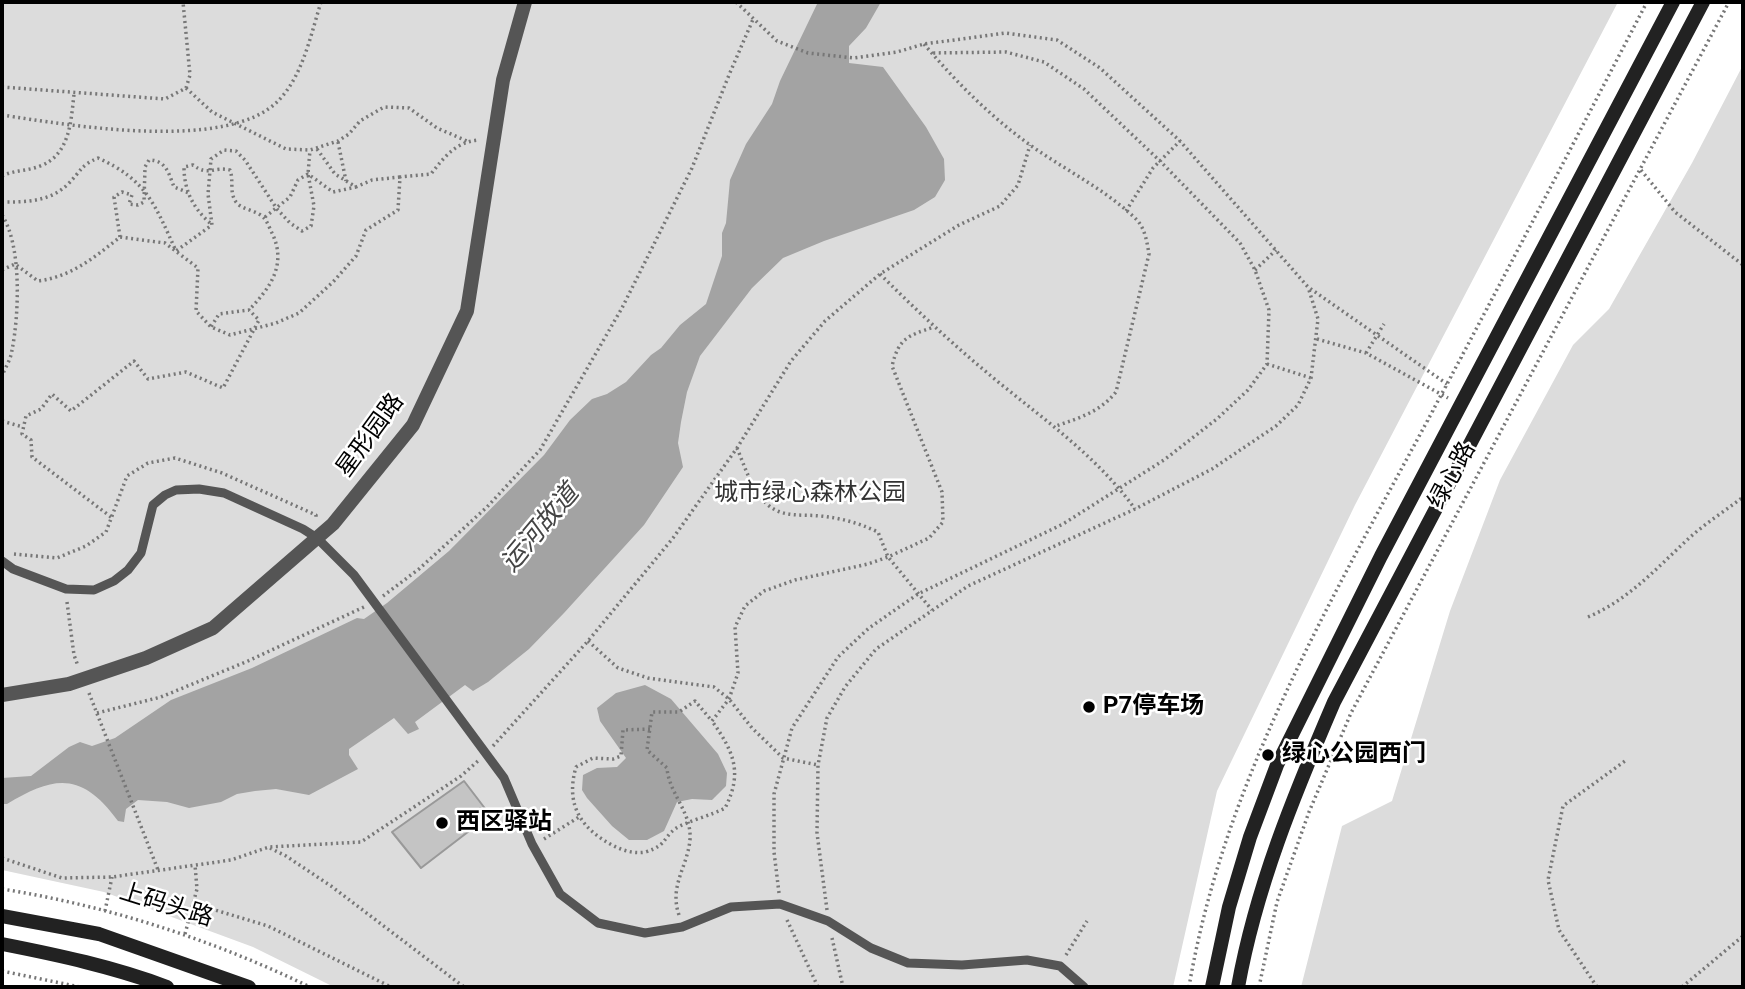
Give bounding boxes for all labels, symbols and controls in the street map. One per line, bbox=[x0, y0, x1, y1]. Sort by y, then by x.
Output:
street label: 星形园路 bbox=[331, 389, 411, 483]
street label: 绿心路 bbox=[1423, 437, 1483, 515]
water label: 运河故道 bbox=[496, 479, 586, 579]
park label: 城市绿心森林公园 bbox=[714, 480, 906, 508]
place label: P7停车场 bbox=[1103, 693, 1204, 721]
marker: P7停车场 bbox=[1081, 699, 1097, 715]
place label: 绿心公园西门 bbox=[1282, 741, 1426, 769]
marker: 绿心公园西门 bbox=[1260, 747, 1276, 763]
place label: 西区驿站 bbox=[456, 809, 552, 837]
marker: 西区驿站 bbox=[434, 815, 450, 831]
street label: 上码头路 bbox=[116, 878, 216, 934]

